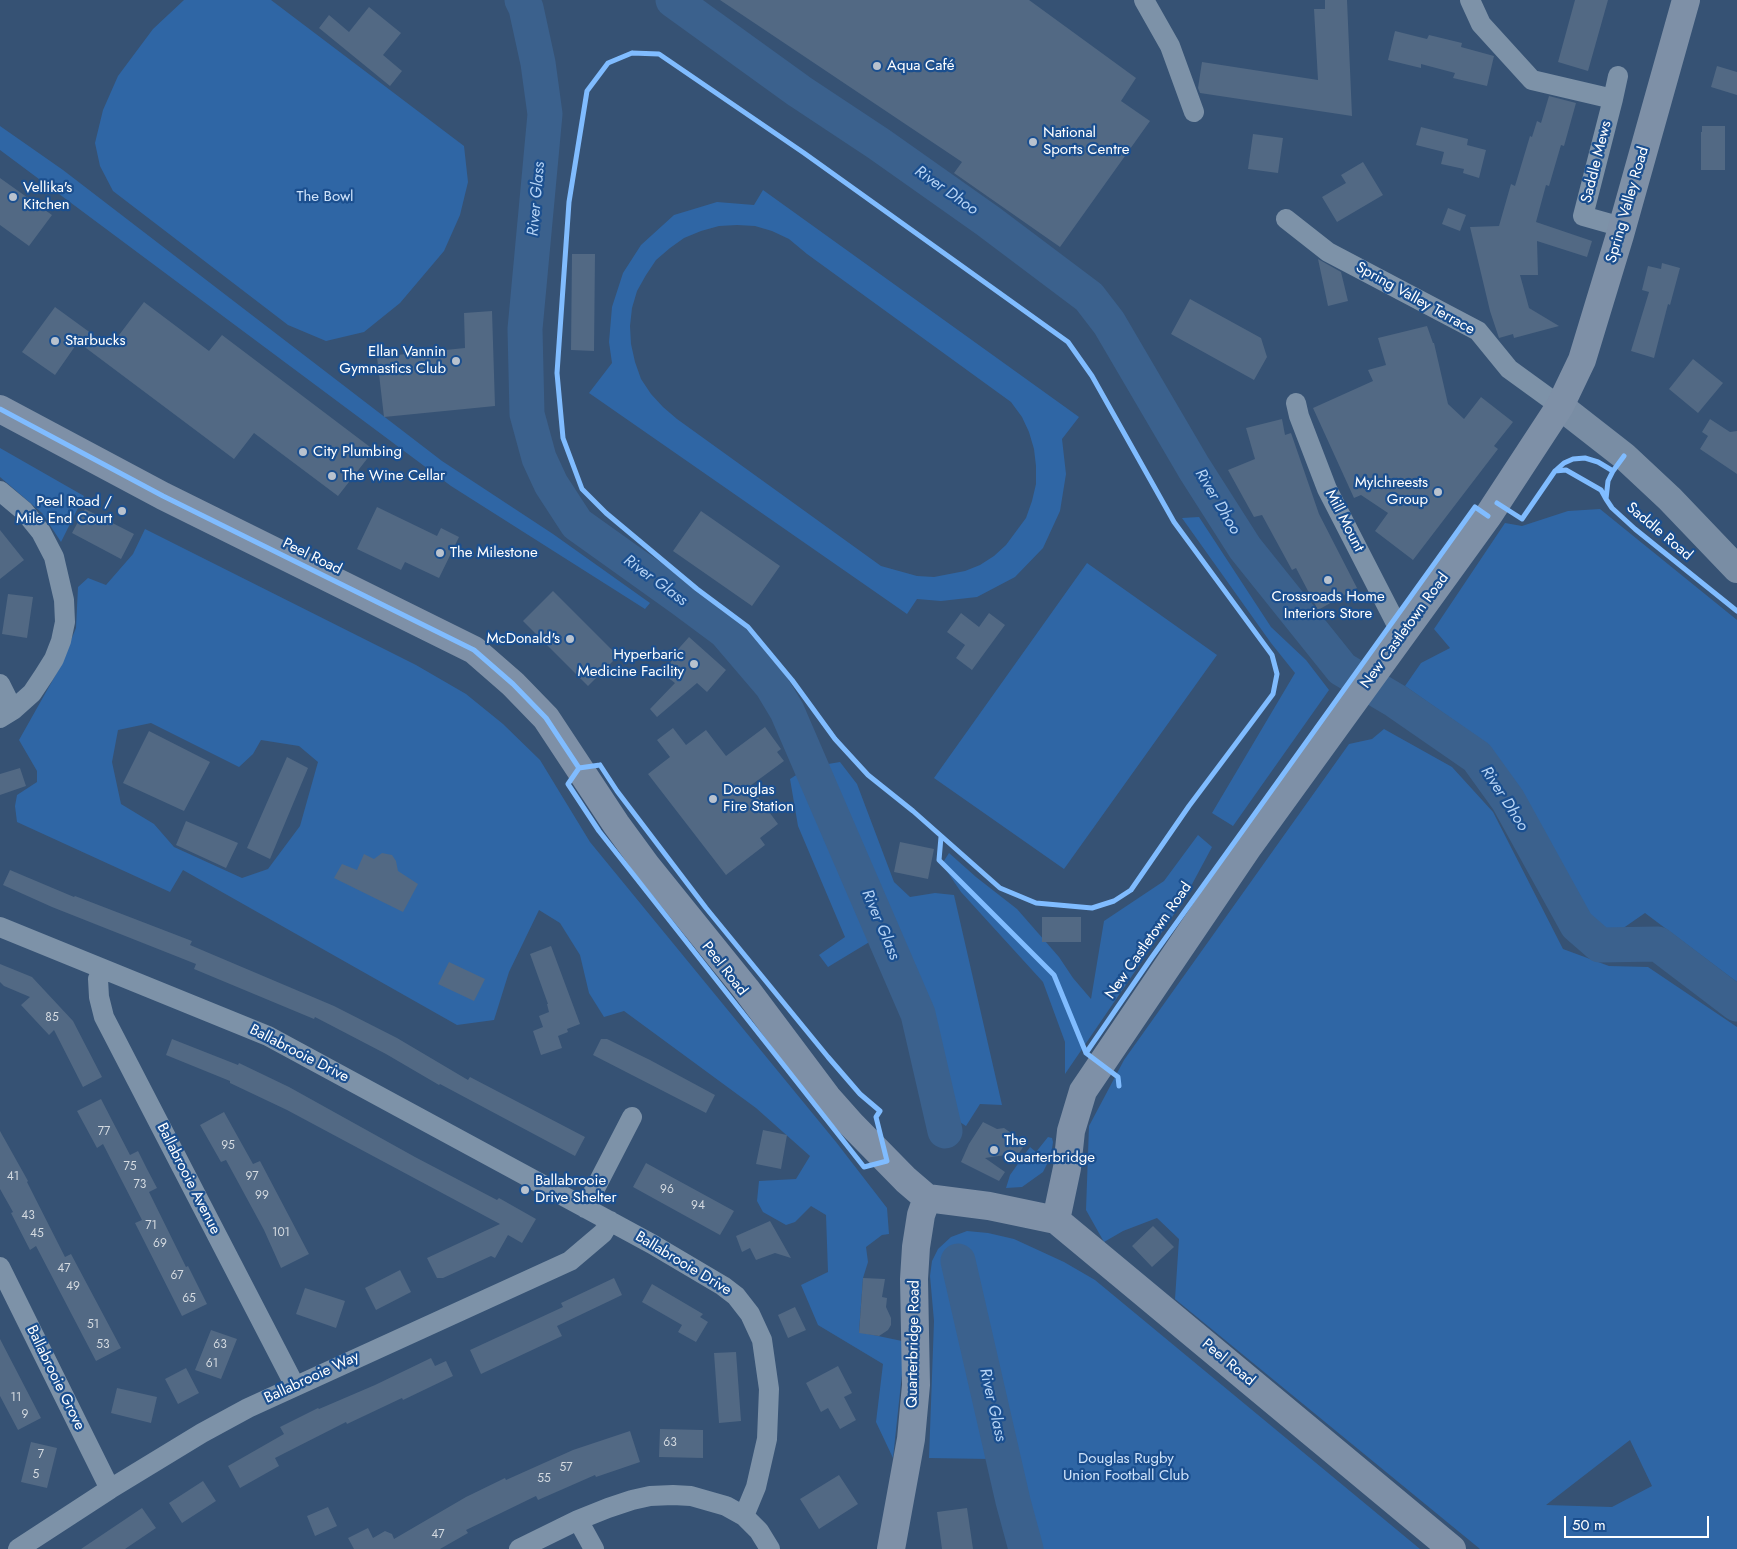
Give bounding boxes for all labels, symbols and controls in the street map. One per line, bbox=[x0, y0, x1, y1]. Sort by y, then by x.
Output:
place label: Aqua Café bbox=[887, 57, 955, 75]
marker: Aqua Café bbox=[871, 60, 883, 72]
street label: Saddle Mews bbox=[1578, 119, 1616, 205]
place label: National Sports Centre bbox=[1043, 124, 1129, 159]
marker: National Sports Centre bbox=[1027, 136, 1039, 148]
street label: Spring Valley Road bbox=[1603, 145, 1653, 265]
water label: River Glass bbox=[524, 161, 550, 237]
water label: River Dhoo bbox=[911, 162, 981, 220]
place label: Vellika's Kitchen bbox=[23, 179, 72, 214]
park label: The Bowl bbox=[296, 188, 354, 206]
marker: Vellika's Kitchen bbox=[7, 191, 19, 203]
street label: Spring Valley Terrace bbox=[1352, 259, 1478, 339]
place label: Starbucks bbox=[65, 332, 125, 350]
marker: Starbucks bbox=[49, 335, 61, 347]
place label: Ellan Vannin Gymnastics Club bbox=[339, 343, 446, 378]
marker: Ellan Vannin Gymnastics Club bbox=[450, 355, 462, 367]
place label: City Plumbing bbox=[313, 443, 402, 461]
marker: City Plumbing bbox=[297, 446, 309, 458]
water label: River Dhoo bbox=[1190, 466, 1244, 538]
place label: The Wine Cellar bbox=[342, 467, 445, 485]
marker: The Wine Cellar bbox=[326, 470, 338, 482]
place label: Mylchreests Group bbox=[1355, 474, 1428, 509]
marker: Mylchreests Group bbox=[1432, 486, 1444, 498]
street label: Mill Mount bbox=[1321, 487, 1367, 555]
place label: Peel Road / Mile End Court bbox=[16, 493, 112, 528]
street label: Saddle Road bbox=[1622, 499, 1696, 565]
marker: Peel Road / Mile End Court bbox=[116, 505, 128, 517]
street label: Peel Road bbox=[280, 535, 344, 579]
place label: The Milestone bbox=[450, 544, 538, 562]
marker: The Milestone bbox=[434, 547, 446, 559]
water label: River Glass bbox=[619, 551, 691, 611]
street label: New Castletown Road bbox=[1357, 570, 1453, 692]
marker: Crossroads Home Interiors Store bbox=[1322, 574, 1334, 586]
place label: Crossroads Home Interiors Store bbox=[1271, 588, 1385, 623]
place label: McDonald's bbox=[486, 630, 560, 648]
marker: McDonald's bbox=[564, 633, 576, 645]
place label: Hyperbaric Medicine Facility bbox=[578, 646, 684, 681]
marker: Hyperbaric Medicine Facility bbox=[688, 658, 700, 670]
water label: River Dhoo bbox=[1476, 763, 1532, 835]
place label: Douglas Fire Station bbox=[723, 781, 794, 816]
marker: Douglas Fire Station bbox=[707, 793, 719, 805]
street label: New Castletown Road bbox=[1102, 879, 1196, 1003]
water label: River Glass bbox=[857, 887, 903, 963]
street label: Peel Road bbox=[697, 938, 751, 1000]
house number: 85 bbox=[45, 1011, 59, 1025]
street label: Ballabrooie Drive bbox=[246, 1021, 352, 1087]
street label: Ballabrooie Avenue bbox=[152, 1120, 224, 1238]
house number: 77 bbox=[98, 1125, 110, 1139]
place label: The Quarterbridge bbox=[1004, 1132, 1095, 1167]
house number: 95 bbox=[221, 1139, 235, 1153]
marker: The Quarterbridge bbox=[988, 1144, 1000, 1156]
house number: 75 bbox=[123, 1160, 137, 1174]
house number: 41 bbox=[7, 1170, 19, 1184]
house number: 97 bbox=[246, 1170, 258, 1184]
place label: Ballabrooie Drive Shelter bbox=[535, 1172, 617, 1207]
house number: 73 bbox=[134, 1178, 146, 1192]
house number: 96 bbox=[660, 1183, 674, 1197]
marker: Ballabrooie Drive Shelter bbox=[519, 1184, 531, 1196]
house number: 99 bbox=[255, 1189, 269, 1203]
house number: 94 bbox=[691, 1199, 705, 1213]
house number: 43 bbox=[21, 1209, 35, 1223]
house number: 71 bbox=[145, 1219, 157, 1233]
house number: 101 bbox=[272, 1226, 290, 1240]
house number: 45 bbox=[30, 1227, 44, 1241]
street label: Ballabrooie Drive bbox=[632, 1228, 734, 1300]
house number: 69 bbox=[153, 1237, 167, 1251]
house number: 47 bbox=[57, 1262, 71, 1276]
house number: 67 bbox=[170, 1269, 184, 1283]
house number: 49 bbox=[66, 1280, 80, 1294]
street label: Quarterbridge Road bbox=[904, 1280, 924, 1408]
house number: 65 bbox=[182, 1292, 196, 1306]
house number: 51 bbox=[87, 1318, 99, 1332]
street label: Ballabrooie Grove bbox=[22, 1323, 88, 1433]
street label: Peel Road bbox=[1198, 1336, 1258, 1390]
house number: 53 bbox=[96, 1338, 110, 1352]
house number: 63 bbox=[213, 1338, 227, 1352]
street label: Ballabrooie Way bbox=[262, 1348, 362, 1408]
house number: 61 bbox=[206, 1357, 218, 1371]
water label: River Glass bbox=[974, 1367, 1010, 1443]
house number: 11 bbox=[11, 1391, 21, 1405]
house number: 9 bbox=[22, 1408, 28, 1422]
house number: 63 bbox=[663, 1436, 677, 1450]
house number: 7 bbox=[38, 1448, 44, 1462]
park label: Douglas Rugby Union Football Club bbox=[1063, 1450, 1189, 1485]
house number: 57 bbox=[559, 1461, 573, 1475]
house number: 5 bbox=[33, 1468, 39, 1482]
house number: 55 bbox=[537, 1472, 551, 1486]
scale bar bbox=[1567, 1506, 1712, 1538]
text: 50 m bbox=[1572, 1514, 1606, 1536]
house number: 47 bbox=[431, 1528, 445, 1542]

